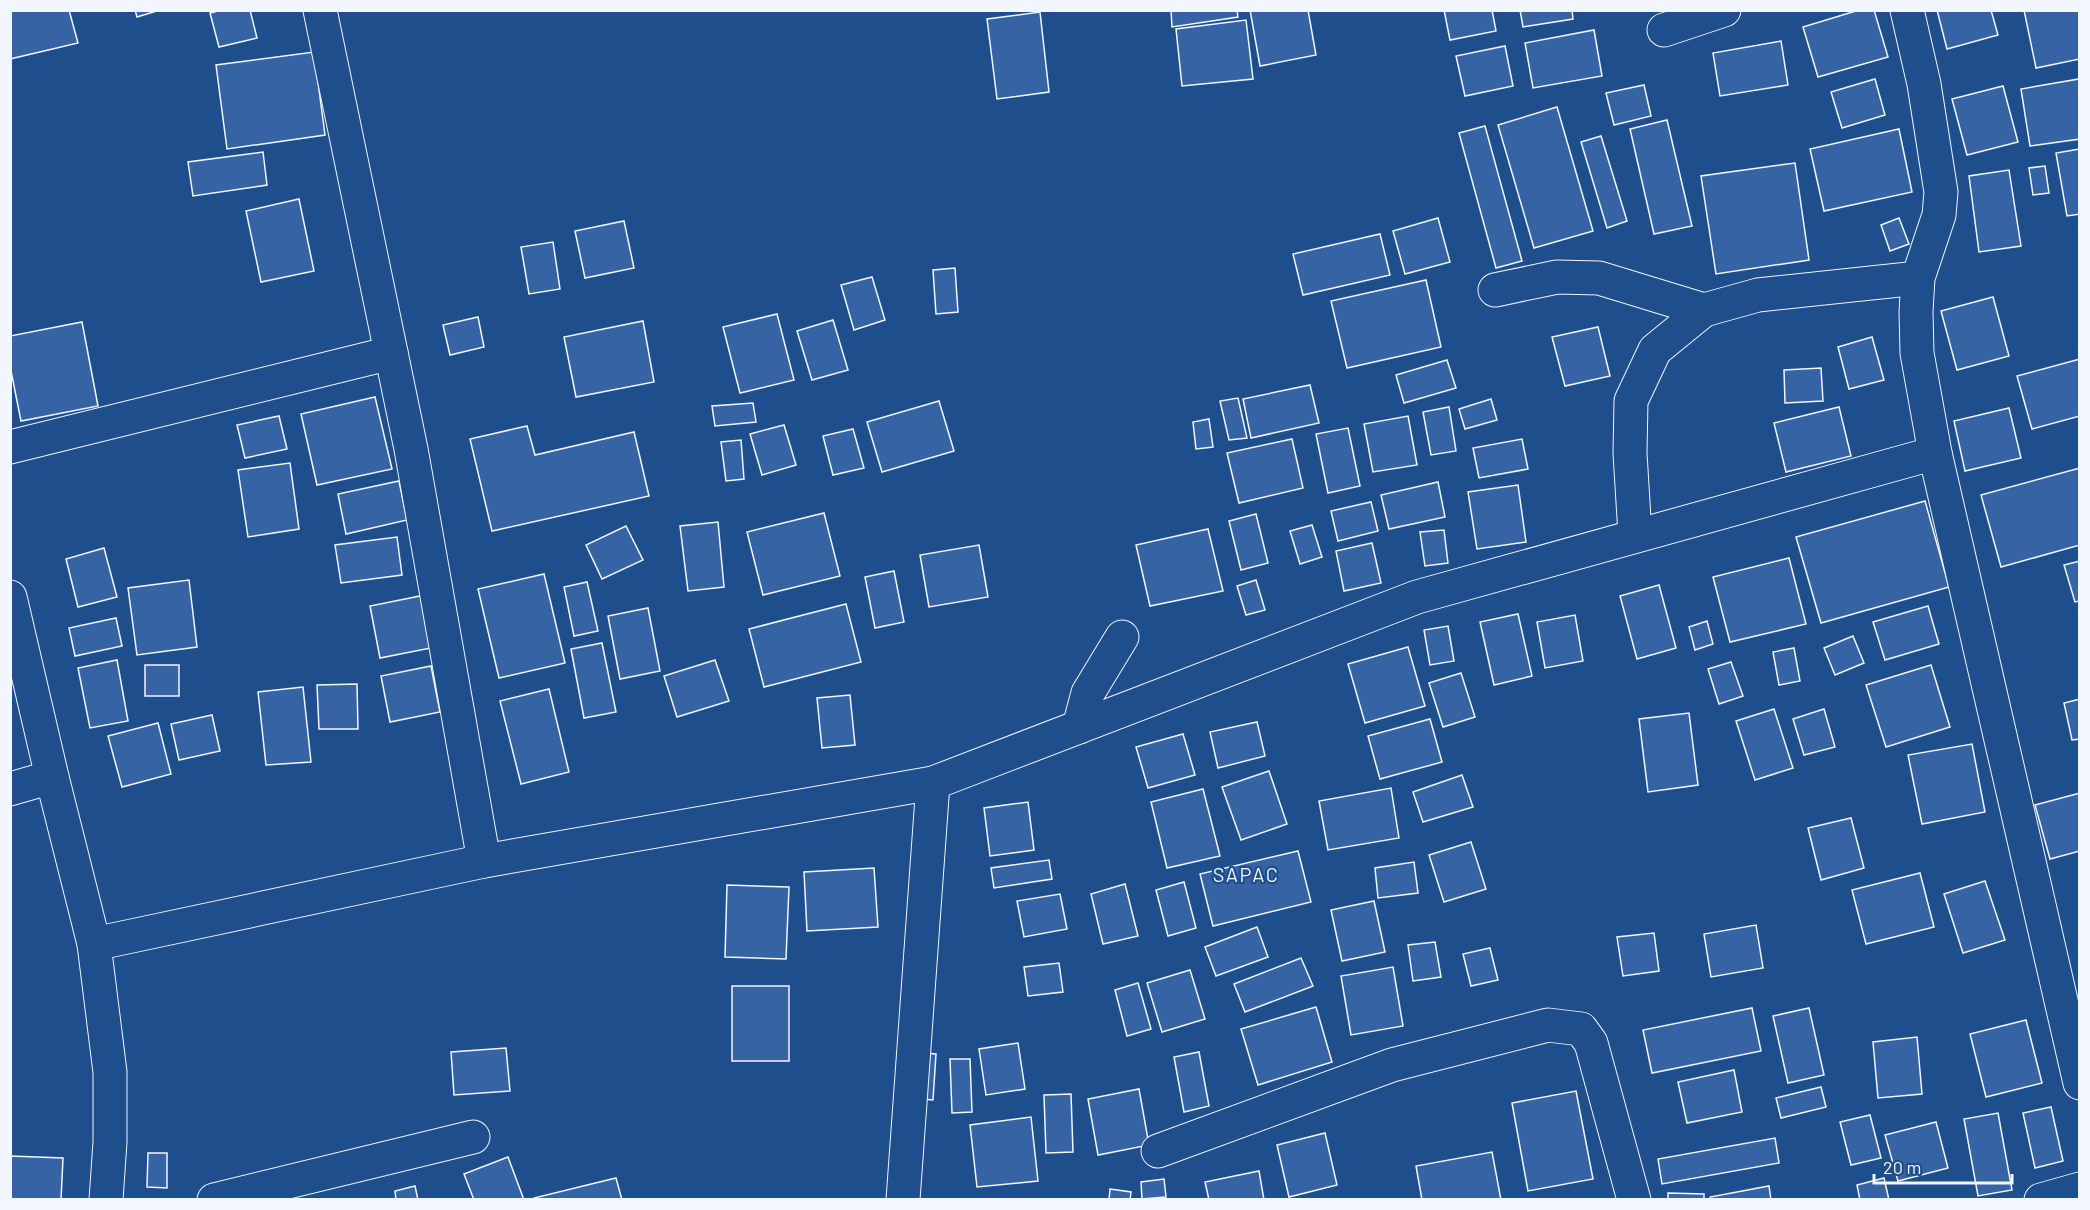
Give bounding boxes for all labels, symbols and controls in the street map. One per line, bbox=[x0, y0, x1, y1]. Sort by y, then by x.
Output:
district label: SAPAC bbox=[1213, 862, 1279, 886]
scale bar bbox=[1874, 1147, 2012, 1185]
text: 20 m bbox=[1883, 1156, 1921, 1178]

